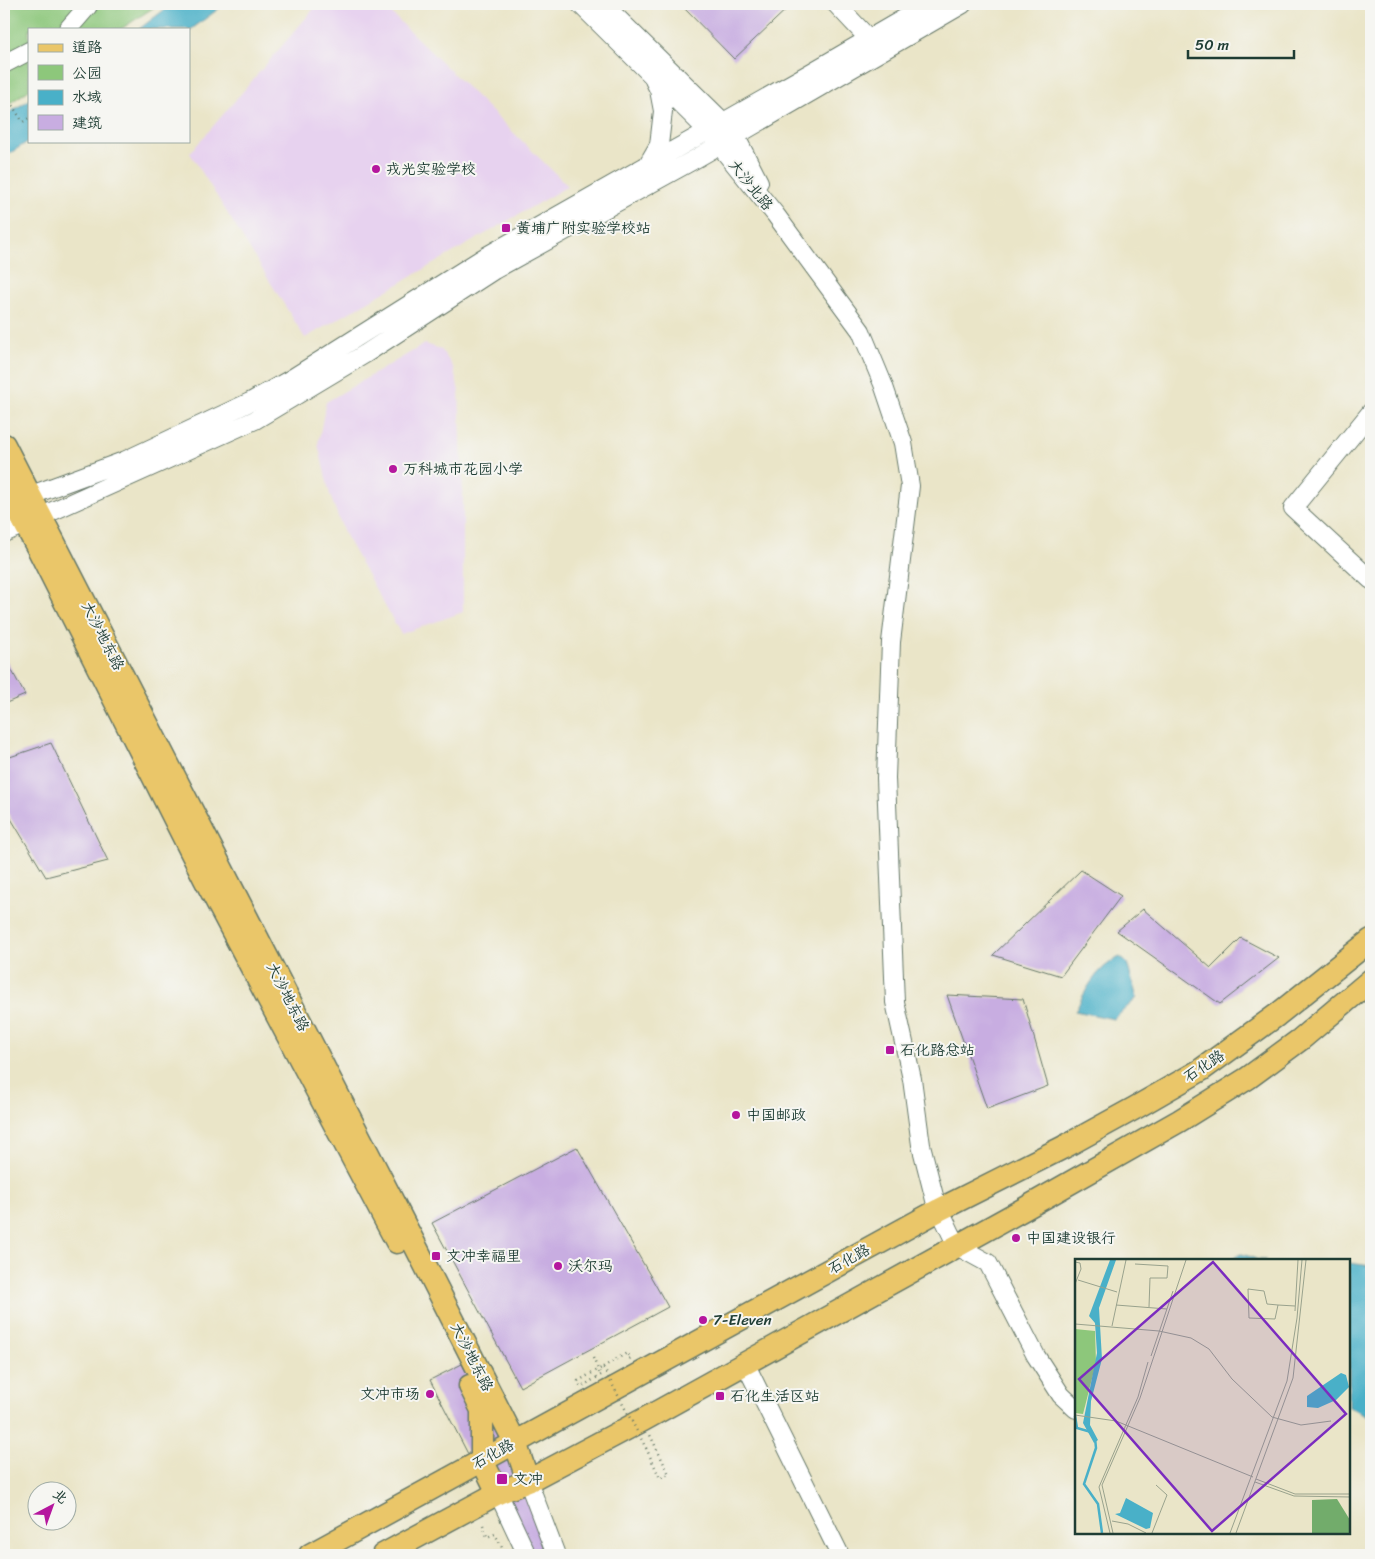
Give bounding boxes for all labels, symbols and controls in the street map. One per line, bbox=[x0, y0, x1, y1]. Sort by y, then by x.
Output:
legend bbox=[28, 28, 190, 142]
scale bar bbox=[1188, 28, 1294, 60]
text: 50 m bbox=[1195, 32, 1230, 58]
text: 道路 bbox=[72, 34, 102, 60]
text: 公园 bbox=[72, 60, 102, 86]
text: 水域 bbox=[72, 84, 102, 110]
text: 建筑 bbox=[72, 110, 102, 136]
street label: 大沙北路 bbox=[722, 153, 780, 217]
place label: 戎光实验学校 bbox=[386, 156, 476, 182]
marker: 戎光实验学校 bbox=[370, 163, 382, 175]
place label: 黄埔广附实验学校站 bbox=[516, 215, 651, 241]
marker: 黄埔广附实验学校站 bbox=[500, 222, 512, 234]
place label: 万科城市花园小学 bbox=[403, 456, 523, 482]
marker: 万科城市花园小学 bbox=[387, 463, 399, 475]
street label: 大沙地东路 bbox=[74, 597, 132, 675]
street label: 大沙地东路 bbox=[259, 958, 317, 1036]
place label: 石化路总站 bbox=[900, 1037, 975, 1063]
street label: 石化路 bbox=[1178, 1043, 1230, 1089]
marker: 石化路总站 bbox=[884, 1044, 896, 1056]
place label: 中国邮政 bbox=[746, 1102, 806, 1128]
marker: 中国邮政 bbox=[730, 1109, 742, 1121]
place label: 中国建设银行 bbox=[1026, 1225, 1116, 1251]
marker: 中国建设银行 bbox=[1010, 1232, 1022, 1244]
street label: 石化路 bbox=[823, 1237, 875, 1281]
place label: 文冲幸福里 bbox=[446, 1243, 521, 1269]
marker: 文冲幸福里 bbox=[430, 1250, 442, 1262]
place label: 沃尔玛 bbox=[568, 1253, 613, 1279]
inset map bbox=[1075, 1259, 1350, 1534]
marker: 沃尔玛 bbox=[552, 1260, 564, 1272]
place label: 7-Eleven bbox=[713, 1307, 772, 1333]
marker: 7-Eleven bbox=[697, 1314, 709, 1326]
street label: 大沙地东路 bbox=[443, 1318, 501, 1396]
place label: 文冲市场 bbox=[360, 1381, 420, 1407]
place label: 石化生活区站 bbox=[730, 1383, 820, 1409]
marker: 文冲市场 bbox=[424, 1388, 436, 1400]
marker: 石化生活区站 bbox=[714, 1390, 726, 1402]
street label: 石化路 bbox=[467, 1432, 519, 1476]
place label: 文冲 bbox=[513, 1466, 543, 1492]
marker: 文冲 bbox=[495, 1472, 509, 1486]
north arrow bbox=[28, 1482, 78, 1532]
text: 北 bbox=[47, 1483, 74, 1511]

